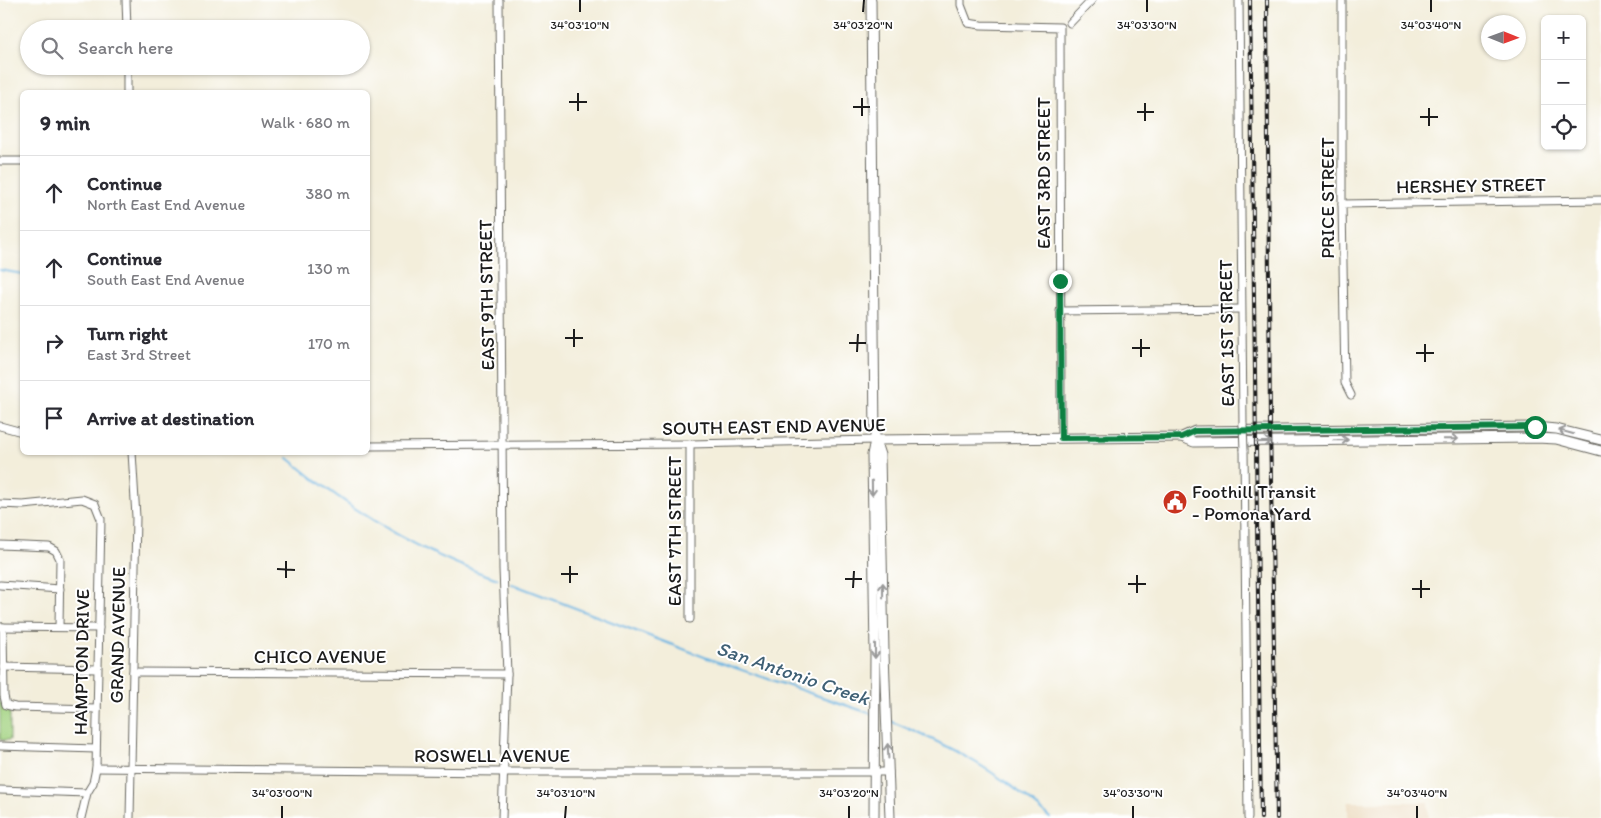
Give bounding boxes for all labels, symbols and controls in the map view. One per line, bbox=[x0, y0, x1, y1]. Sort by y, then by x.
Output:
north arrow bbox=[1481, 15, 1526, 60]
map controls bbox=[1541, 15, 1586, 150]
button: + bbox=[1541, 15, 1586, 60]
text: 34°03'10"N bbox=[551, 18, 609, 32]
text: 34°03'20"N bbox=[833, 18, 893, 32]
text: 34°03'30"N bbox=[1117, 18, 1177, 32]
text: 34°03'40"N bbox=[1401, 18, 1461, 32]
search box bbox=[20, 20, 370, 75]
icon: search bbox=[38, 34, 66, 62]
text: Search here bbox=[78, 36, 173, 59]
button: − bbox=[1541, 60, 1586, 105]
street label: EAST 3RD STREET bbox=[1032, 97, 1055, 249]
button: locate bbox=[1541, 105, 1586, 150]
text: 9 min bbox=[40, 110, 90, 135]
text: Walk · 680 m bbox=[261, 113, 350, 132]
street label: PRICE STREET bbox=[1316, 137, 1339, 259]
text: Continue bbox=[87, 172, 162, 195]
street label: HERSHEY STREET bbox=[1396, 173, 1546, 198]
icon: ahead bbox=[40, 179, 68, 207]
text: 380 m bbox=[306, 184, 350, 203]
text: North East End Avenue bbox=[87, 195, 245, 214]
street label: EAST 9TH STREET bbox=[474, 219, 499, 371]
text: Continue bbox=[87, 247, 162, 270]
icon: ahead bbox=[40, 254, 68, 282]
text: 130 m bbox=[307, 259, 350, 278]
street label: EAST 1ST STREET bbox=[1214, 259, 1239, 407]
text: South East End Avenue bbox=[87, 270, 245, 289]
route end bbox=[1049, 270, 1072, 293]
text: Turn right bbox=[87, 322, 168, 345]
icon: right bbox=[40, 329, 68, 357]
text: 170 m bbox=[308, 334, 350, 353]
text: East 3rd Street bbox=[87, 345, 191, 364]
icon: arrive bbox=[40, 404, 68, 432]
text: Arrive at destination bbox=[87, 407, 254, 430]
street label: SOUTH EAST END AVENUE bbox=[662, 413, 886, 440]
route start bbox=[1524, 416, 1547, 439]
one-way arrow bbox=[1559, 427, 1575, 436]
one-way arrow bbox=[1442, 434, 1458, 444]
one-way arrow bbox=[1333, 435, 1349, 445]
one-way arrow bbox=[1256, 437, 1272, 446]
street label: EAST 7TH STREET bbox=[663, 455, 686, 606]
one-way arrow bbox=[867, 480, 877, 496]
place label: Foothill Transit - Pomona Yard bbox=[1192, 480, 1316, 525]
public building icon: Foothill Transit - Pomona Yard bbox=[1162, 489, 1188, 515]
street label: GRAND AVENUE bbox=[105, 566, 130, 704]
one-way arrow bbox=[878, 583, 888, 599]
street label: HAMPTON DRIVE bbox=[69, 589, 94, 735]
water label: San Antonio Creek bbox=[714, 636, 874, 711]
one-way arrow bbox=[870, 642, 880, 658]
street label: CHICO AVENUE bbox=[254, 645, 386, 668]
one-way arrow bbox=[883, 743, 892, 759]
street label: ROSWELL AVENUE bbox=[414, 744, 570, 767]
text: 34°03'00"N bbox=[252, 786, 312, 800]
text: 34°03'10"N bbox=[537, 786, 595, 800]
text: 34°03'20"N bbox=[819, 786, 879, 800]
text: 34°03'30"N bbox=[1103, 786, 1163, 800]
text: 34°03'40"N bbox=[1387, 786, 1447, 800]

